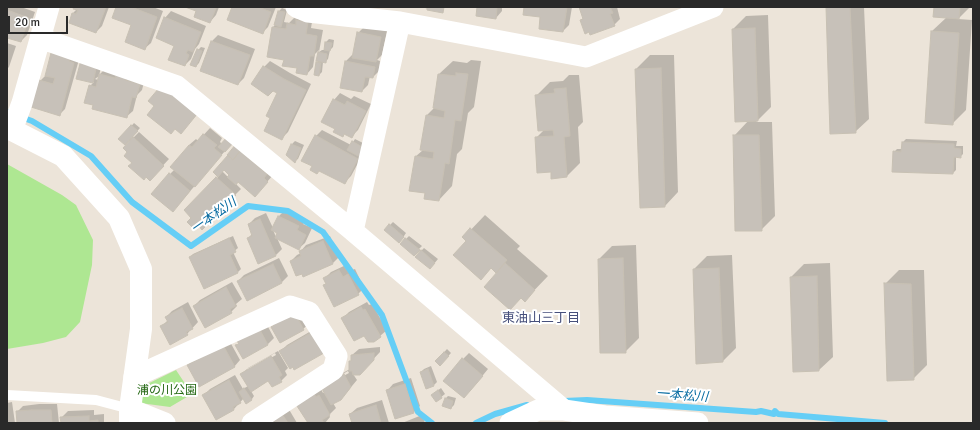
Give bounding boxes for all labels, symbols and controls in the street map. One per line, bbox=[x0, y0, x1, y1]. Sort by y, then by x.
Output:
scale bar bbox=[10, 8, 70, 34]
text: 20 m bbox=[15, 15, 40, 30]
water label: 一本松川 bbox=[188, 195, 240, 237]
district label: 東油山三丁目 bbox=[502, 311, 580, 327]
park label: 浦の川公園 bbox=[137, 384, 197, 398]
water label: 一本松川 bbox=[656, 386, 708, 406]

